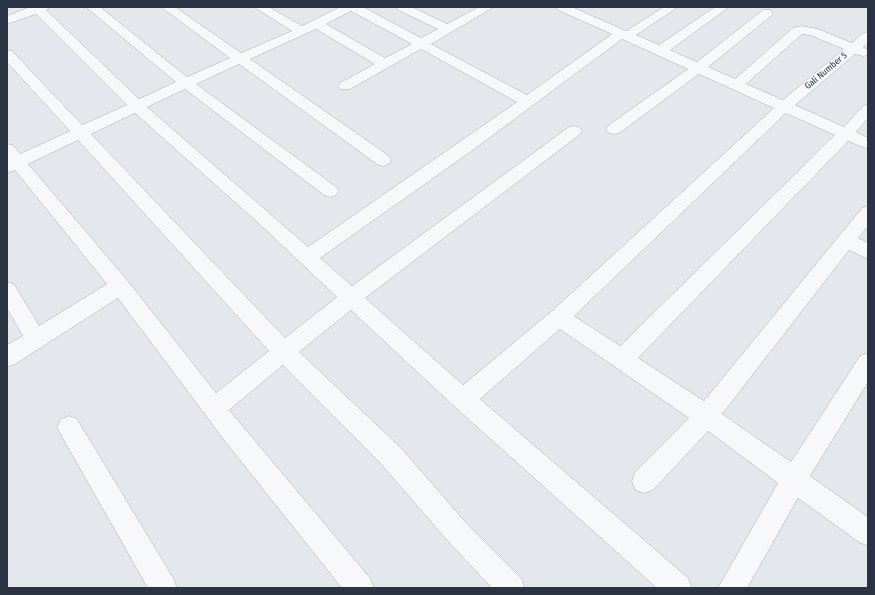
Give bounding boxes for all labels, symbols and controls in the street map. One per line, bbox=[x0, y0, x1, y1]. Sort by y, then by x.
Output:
street label: Gali Number 5 bbox=[803, 50, 849, 92]

